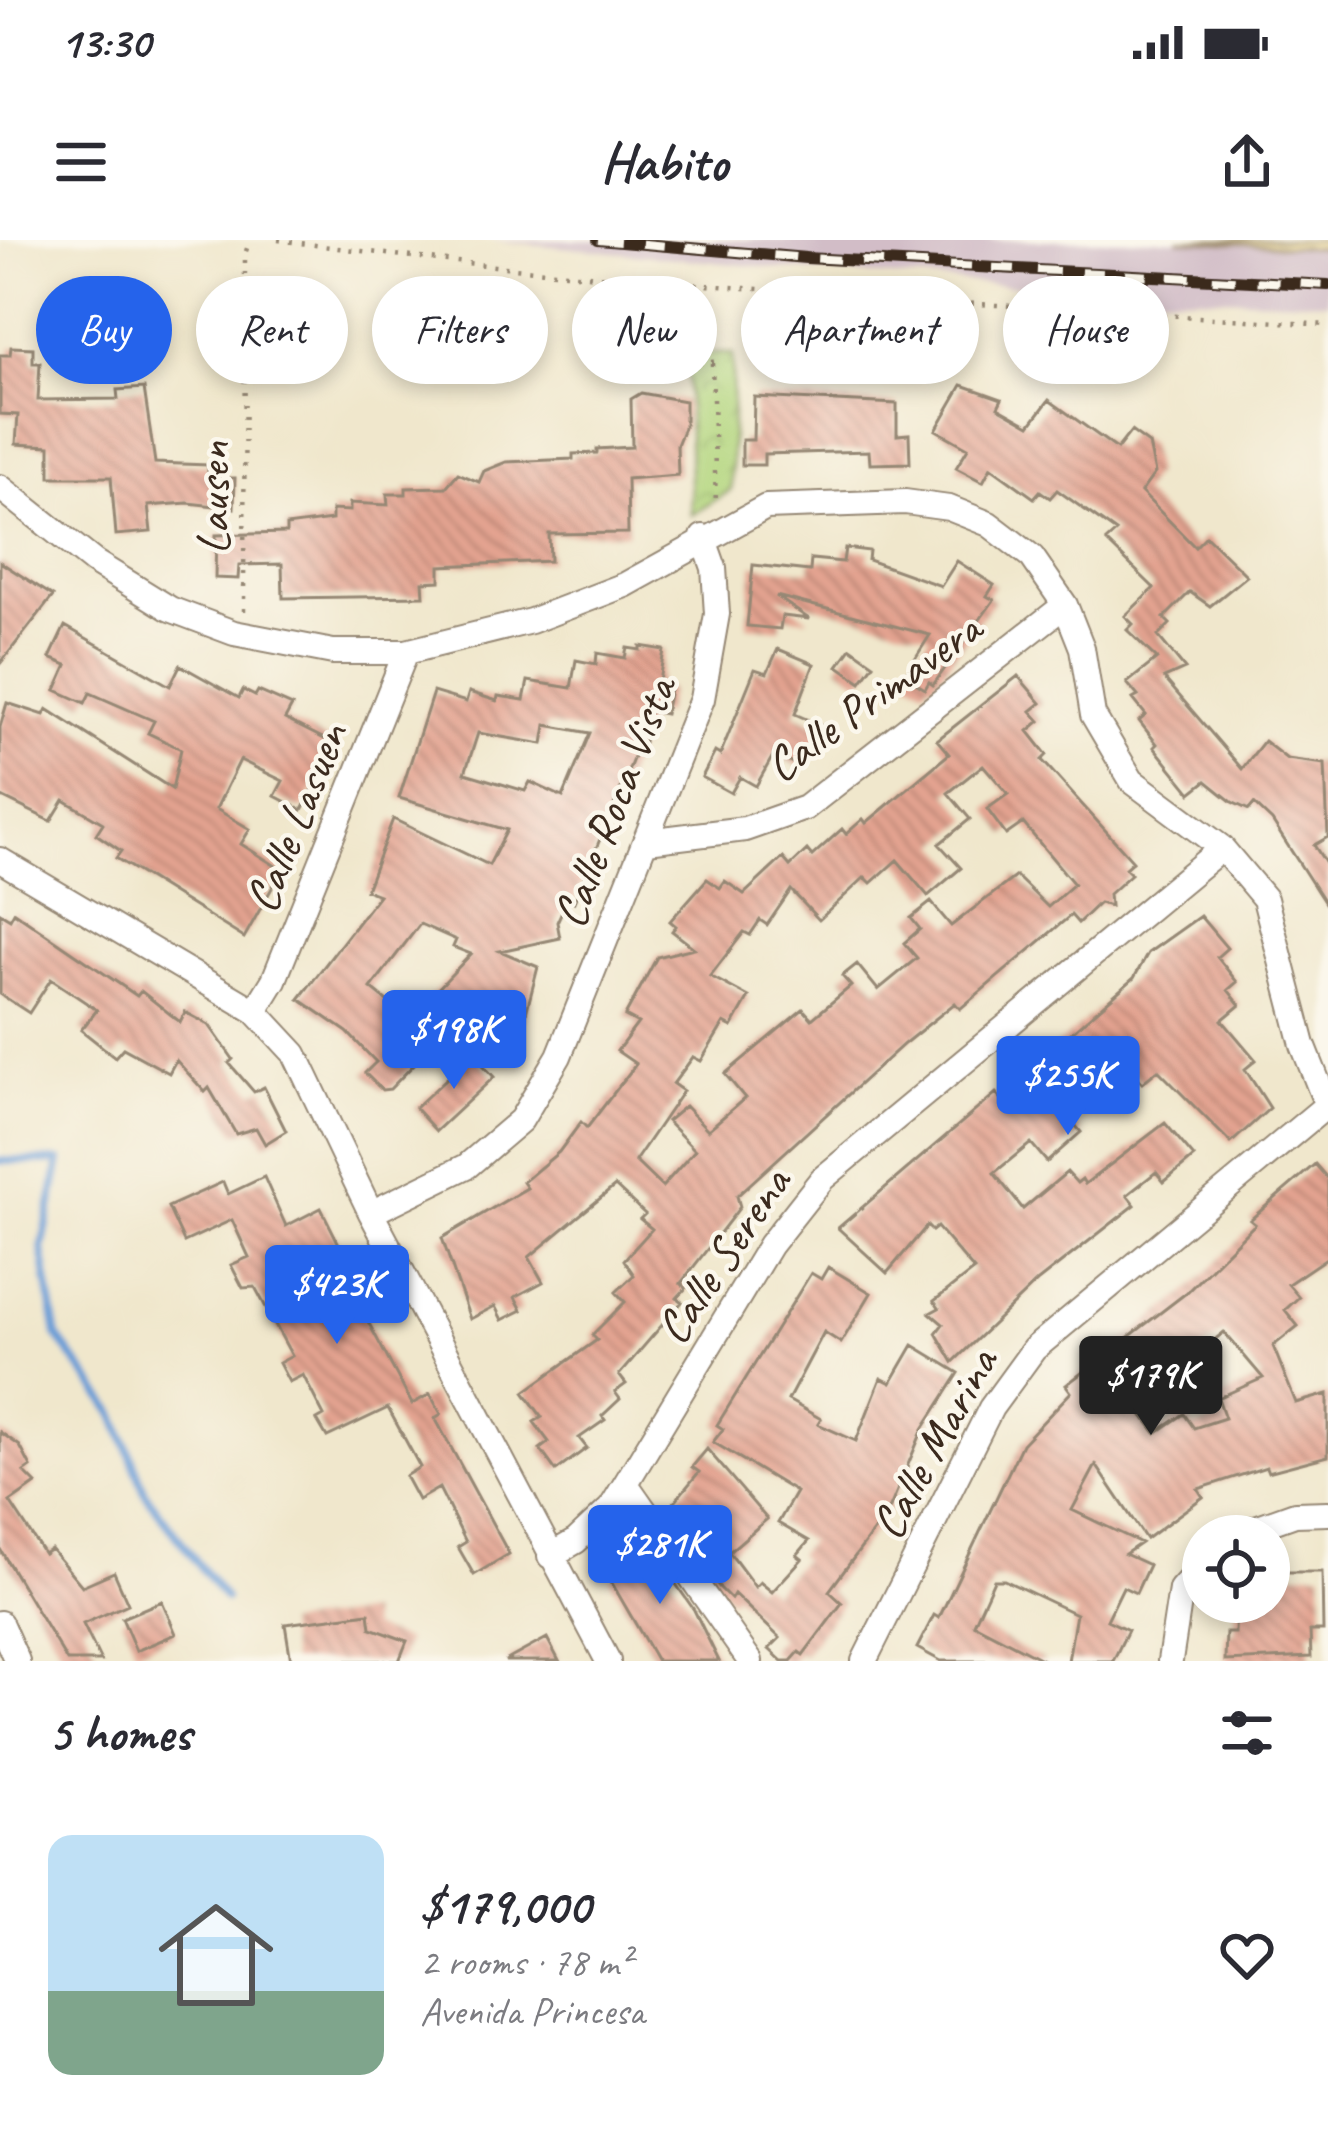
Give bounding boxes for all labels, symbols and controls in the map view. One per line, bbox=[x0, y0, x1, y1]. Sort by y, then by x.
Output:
text: 13:30 bbox=[60, 14, 150, 71]
text: Habito bbox=[600, 128, 728, 196]
icon: menu bbox=[48, 129, 114, 195]
icon: share bbox=[1214, 129, 1280, 195]
chip: Buy bbox=[36, 276, 172, 384]
chip: Rent bbox=[196, 276, 348, 384]
chip: Filters bbox=[372, 276, 548, 384]
chip: New bbox=[572, 276, 717, 384]
chip: Apartment bbox=[741, 276, 979, 384]
chip: House bbox=[1003, 276, 1169, 384]
street label: Lausen bbox=[183, 441, 243, 554]
street label: Calle Primavera bbox=[753, 596, 996, 795]
street label: Calle Roca Vista bbox=[539, 665, 691, 936]
street label: Calle Lasuen bbox=[231, 713, 361, 921]
pin: $198K bbox=[370, 990, 538, 1092]
text: $198K bbox=[409, 1004, 499, 1053]
pin: $255K bbox=[984, 1036, 1152, 1138]
text: $255K bbox=[1024, 1050, 1112, 1099]
street label: Calle Serena bbox=[642, 1154, 805, 1355]
pin: $423K bbox=[253, 1245, 421, 1347]
text: $423K bbox=[292, 1259, 382, 1308]
street label: Calle Marina bbox=[857, 1335, 1012, 1549]
pin: $179K bbox=[1067, 1336, 1235, 1438]
text: $179K bbox=[1106, 1350, 1196, 1399]
pin: $281K bbox=[576, 1505, 744, 1607]
map controls bbox=[1182, 1515, 1290, 1623]
button: locate bbox=[1182, 1515, 1290, 1623]
text: $281K bbox=[615, 1519, 705, 1568]
icon: filters bbox=[1214, 1700, 1280, 1766]
text: 5 homes bbox=[48, 1701, 191, 1765]
text: $179,000 bbox=[420, 1874, 590, 1938]
icon: home bbox=[144, 1883, 288, 2027]
icon: heart bbox=[1214, 1922, 1280, 1988]
text: 2 rooms · 78 m² bbox=[420, 1938, 631, 1987]
text: Avenida Princesa bbox=[420, 1987, 644, 2036]

